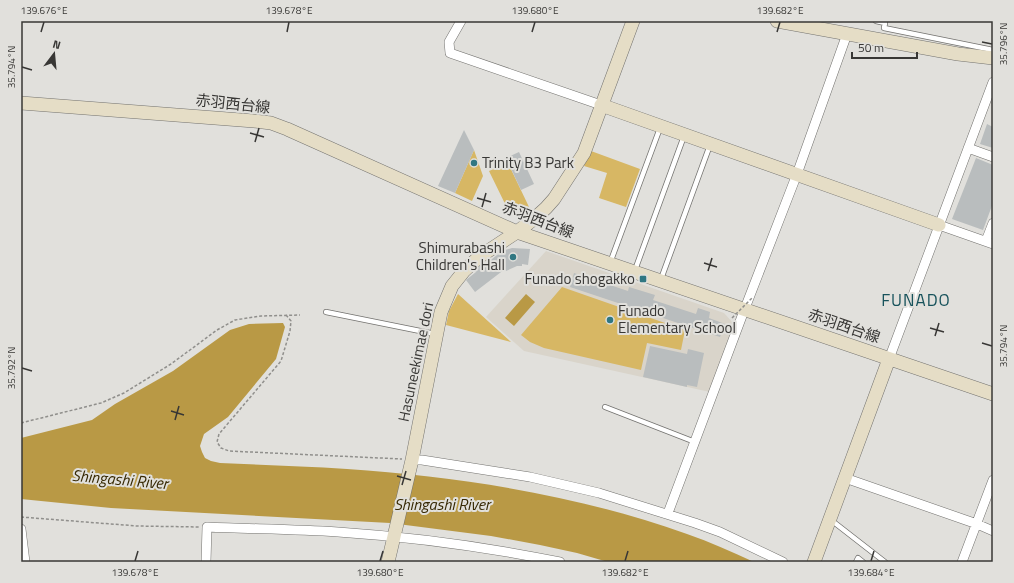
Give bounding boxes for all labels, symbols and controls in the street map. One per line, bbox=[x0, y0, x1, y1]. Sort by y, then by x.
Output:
text: 139.676°E bbox=[21, 3, 68, 18]
text: 139.678°E bbox=[266, 3, 313, 18]
text: 139.680°E bbox=[512, 3, 559, 18]
text: 139.682°E bbox=[757, 3, 804, 18]
text: 35.796°N bbox=[996, 23, 1011, 65]
north arrow bbox=[34, 34, 74, 74]
scale bar bbox=[852, 34, 917, 60]
text: N bbox=[51, 36, 63, 53]
text: 50 m bbox=[858, 38, 884, 57]
text: 35.794°N bbox=[4, 46, 19, 88]
street label: 赤羽西台線 bbox=[195, 88, 272, 119]
place label: Trinity B3 Park bbox=[482, 151, 574, 174]
marker: Trinity B3 Park bbox=[469, 158, 479, 168]
street label: 赤羽西台線 bbox=[499, 195, 577, 244]
place label: Shimurabashi Children's Hall bbox=[416, 236, 505, 276]
marker: Shimurabashi Children's Hall bbox=[508, 252, 518, 262]
place label: Funado shogakko bbox=[524, 267, 635, 290]
marker: Funado shogakko bbox=[638, 274, 648, 284]
district label: FUNADO bbox=[881, 287, 951, 313]
place label: Funado Elementary School bbox=[618, 299, 736, 339]
street label: Hasuneekimae dori bbox=[392, 300, 439, 424]
street label: 赤羽西台線 bbox=[805, 302, 883, 349]
marker: Funado Elementary School bbox=[605, 315, 615, 325]
text: 35.794°N bbox=[996, 325, 1011, 367]
text: 35.792°N bbox=[4, 347, 19, 389]
water label: Shingashi River bbox=[71, 463, 171, 495]
water label: Shingashi River bbox=[394, 492, 492, 516]
text: 139.678°E bbox=[112, 565, 159, 580]
text: 139.680°E bbox=[357, 565, 404, 580]
text: 139.682°E bbox=[602, 565, 649, 580]
text: 139.684°E bbox=[848, 565, 895, 580]

